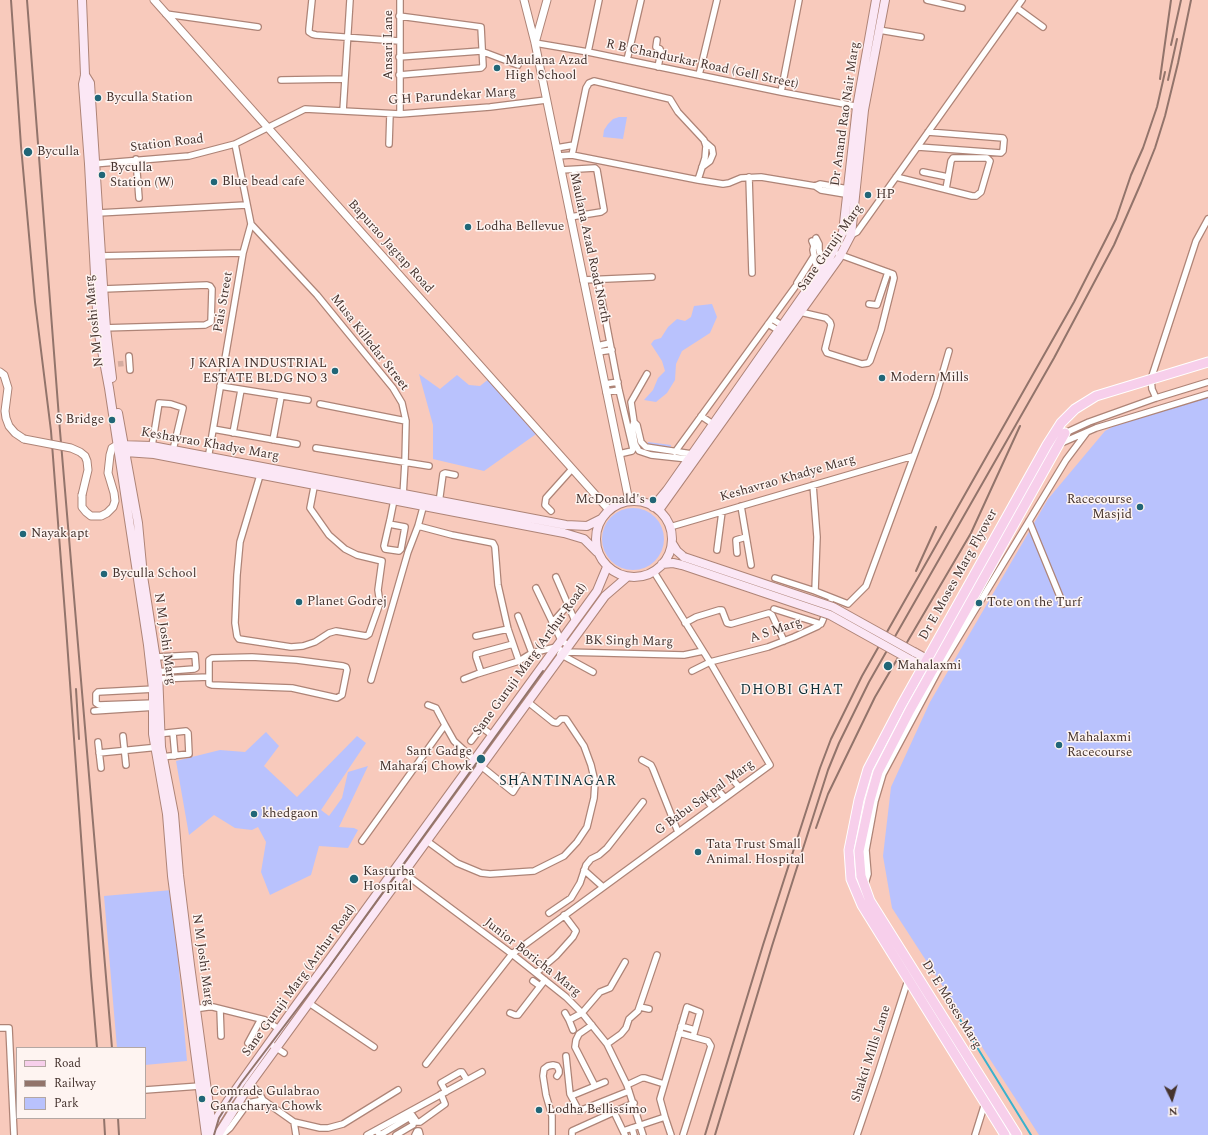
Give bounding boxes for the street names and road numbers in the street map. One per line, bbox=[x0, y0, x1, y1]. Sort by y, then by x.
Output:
street label: Ansari Lane bbox=[381, 10, 397, 80]
street label: R B Chandurkar Road (Gell Street) bbox=[604, 37, 800, 93]
street label: Dr Anand Rao Nair Marg bbox=[828, 41, 864, 187]
street label: G H Parundekar Marg bbox=[388, 85, 516, 109]
street label: Station Road bbox=[129, 132, 205, 156]
street label: Maulana Azad Road North bbox=[565, 171, 613, 325]
street label: Bapurao Jagtap Road bbox=[344, 197, 436, 297]
street label: Sane Guruji Marg bbox=[795, 201, 867, 295]
street label: Pais Street bbox=[211, 270, 237, 334]
street label: N M Joshi Marg bbox=[82, 274, 108, 368]
street label: Musa Killedar Street bbox=[326, 292, 412, 394]
street label: Keshavrao Khadye Marg bbox=[140, 425, 280, 465]
street label: Keshavrao Khadye Marg bbox=[719, 452, 857, 506]
street label: Dr E Moses Marg Flyover bbox=[916, 507, 1002, 643]
street label: Sane Guruji Marg (Arthur Road) bbox=[470, 581, 592, 739]
street label: N M Joshi Marg bbox=[150, 592, 178, 686]
street label: A S Marg bbox=[748, 615, 804, 647]
street label: BK Singh Marg bbox=[585, 633, 673, 651]
street label: G Babu Sakpal Marg bbox=[652, 757, 758, 839]
street label: Sane Guruji Marg (Arthur Road) bbox=[239, 902, 361, 1060]
street label: N M Joshi Marg bbox=[188, 913, 216, 1007]
street label: Junior Boricha Marg bbox=[480, 915, 584, 1001]
street label: Dr E Moses Marg bbox=[917, 958, 985, 1052]
street label: Shakti Mills Lane bbox=[849, 1004, 895, 1104]

